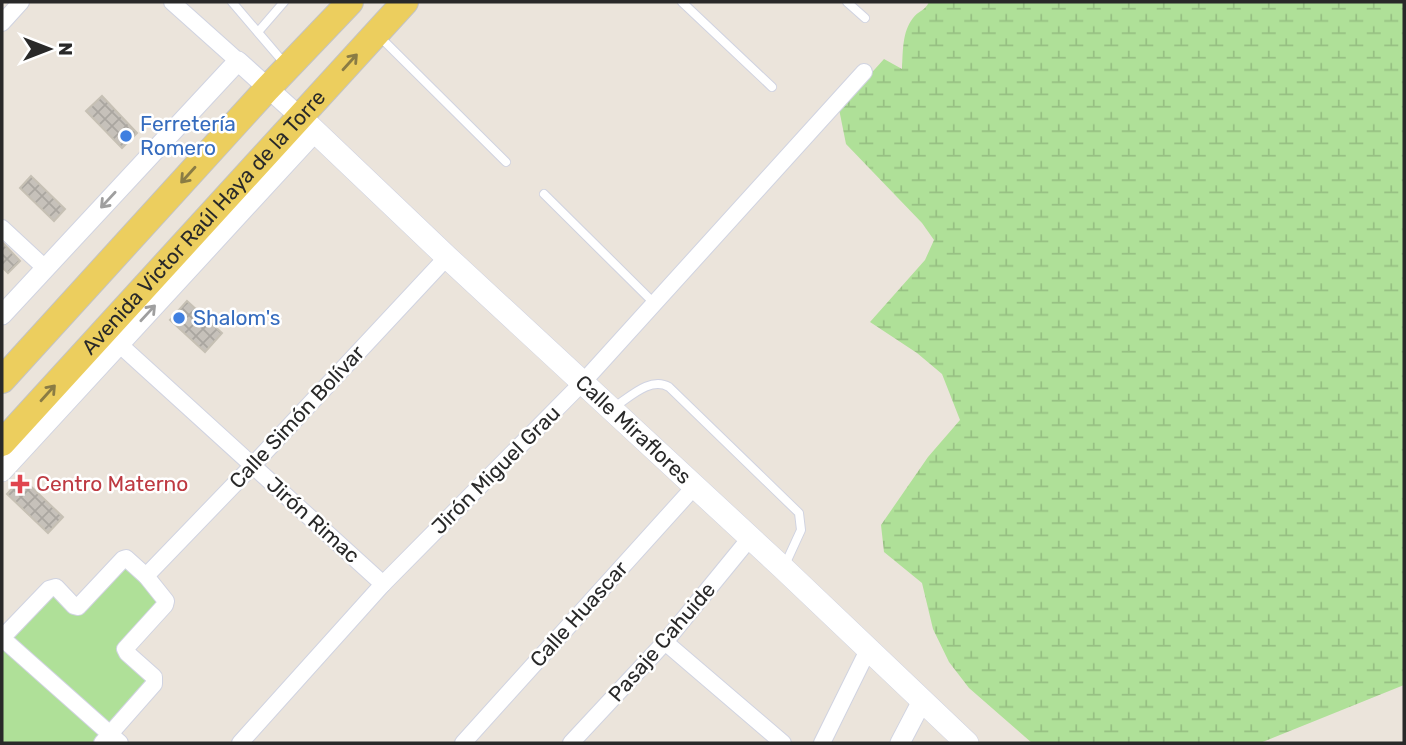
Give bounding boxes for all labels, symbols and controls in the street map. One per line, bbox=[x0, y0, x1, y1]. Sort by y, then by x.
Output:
north arrow bbox=[14, 14, 84, 84]
text: N bbox=[54, 42, 77, 56]
one-way arrow bbox=[342, 54, 359, 71]
street label: Avenida Victor Raúl Haya de la Torre bbox=[76, 85, 330, 359]
place label: Ferretería Romero bbox=[140, 111, 236, 160]
marker: Ferretería Romero bbox=[118, 128, 134, 144]
one-way arrow bbox=[180, 166, 196, 184]
one-way arrow bbox=[100, 191, 117, 208]
one-way arrow bbox=[139, 305, 156, 322]
place label: Shalom's bbox=[193, 305, 281, 330]
marker: Shalom's bbox=[171, 310, 187, 326]
street label: Calle Simón Bolívar bbox=[224, 340, 369, 493]
street label: Calle Miraflores bbox=[571, 369, 697, 489]
one-way arrow bbox=[40, 384, 56, 402]
street label: Jirón Miguel Grau bbox=[426, 400, 565, 539]
place label: Centro Materno bbox=[36, 471, 188, 496]
street label: Jirón Rimac bbox=[262, 471, 365, 568]
marker: Centro Materno bbox=[10, 474, 30, 494]
street label: Calle Huascar bbox=[525, 556, 633, 672]
street label: Pasaje Cahuide bbox=[603, 577, 720, 706]

